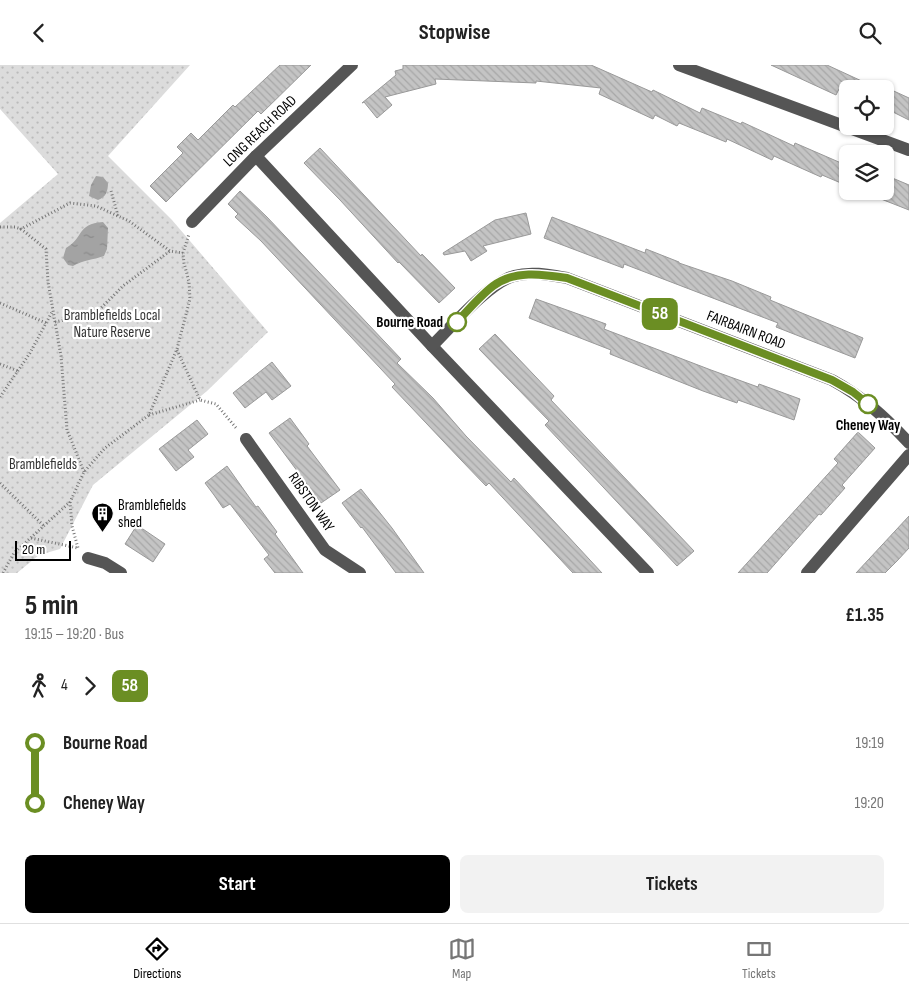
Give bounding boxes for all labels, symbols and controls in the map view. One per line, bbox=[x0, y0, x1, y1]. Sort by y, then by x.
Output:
icon: back bbox=[25, 19, 53, 47]
text: Stopwise bbox=[419, 19, 490, 46]
icon: search bbox=[856, 19, 884, 47]
map controls bbox=[839, 80, 894, 200]
button: locate bbox=[839, 80, 894, 135]
street label: LONG REACH ROAD bbox=[219, 91, 301, 171]
button: layers bbox=[839, 145, 894, 200]
line badge: 58 bbox=[638, 298, 682, 330]
text: 58 bbox=[652, 303, 668, 324]
park label: Bramblefields Local Nature Reserve bbox=[64, 306, 160, 342]
street label: FAIRBAIRN ROAD bbox=[704, 306, 788, 354]
marker: Bourne Road bbox=[447, 312, 467, 332]
place label: Bourne Road bbox=[376, 313, 443, 332]
marker: Cheney Way bbox=[858, 394, 878, 414]
place label: Cheney Way bbox=[836, 416, 901, 435]
park label: Bramblefields bbox=[9, 455, 77, 474]
street label: RIBSTON WAY bbox=[284, 469, 339, 536]
place label: Bramblefields shed bbox=[118, 496, 186, 532]
building icon: Bramblefields shed bbox=[90, 502, 114, 533]
scale bar bbox=[15, 538, 71, 561]
text: 20 m bbox=[22, 541, 45, 558]
text: 5 min bbox=[25, 589, 78, 622]
text: £1.35 bbox=[845, 604, 884, 627]
text: 19:15 – 19:20 · Bus bbox=[25, 625, 124, 644]
icon: walk bbox=[25, 672, 53, 700]
icon: forward bbox=[76, 672, 104, 700]
text: 58 bbox=[122, 675, 138, 696]
text: 4 bbox=[61, 676, 68, 695]
text: Bourne Road bbox=[63, 732, 147, 755]
text: 19:19 bbox=[856, 734, 884, 753]
text: Cheney Way bbox=[63, 792, 145, 815]
text: 19:20 bbox=[855, 794, 884, 813]
button: Start bbox=[25, 855, 450, 913]
button: Tickets bbox=[460, 855, 884, 913]
tab: Directions bbox=[133, 935, 181, 982]
tab: Map bbox=[448, 935, 476, 982]
tab: Tickets bbox=[742, 935, 776, 982]

